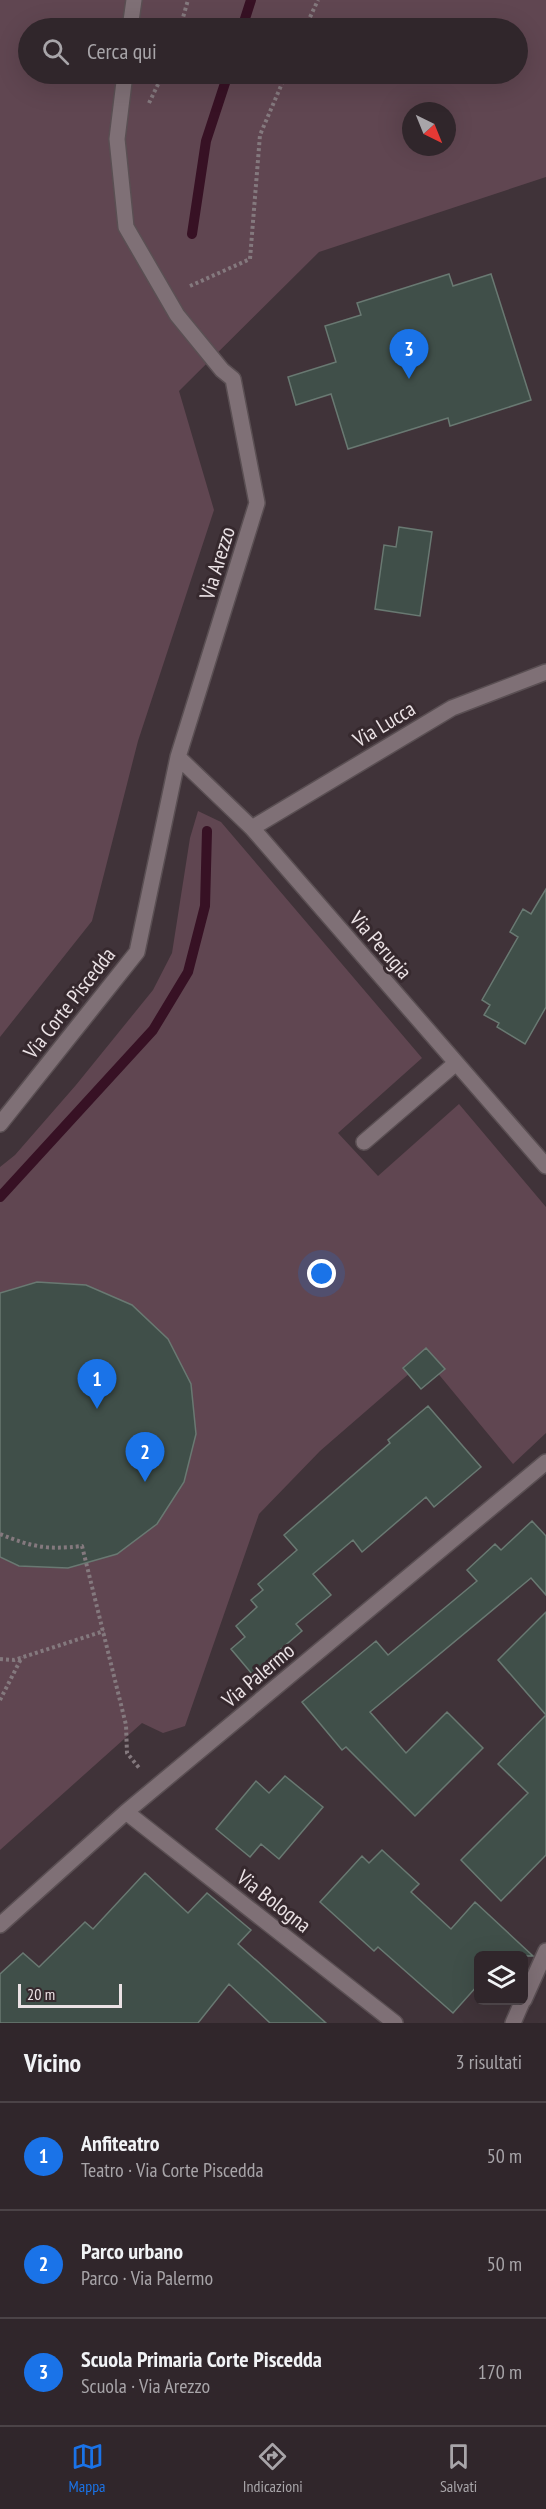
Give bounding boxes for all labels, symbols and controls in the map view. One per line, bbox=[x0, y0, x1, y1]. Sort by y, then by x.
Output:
search box bbox=[18, 18, 528, 84]
icon: search bbox=[39, 35, 72, 68]
text: Cerca qui bbox=[87, 37, 157, 65]
north arrow bbox=[402, 102, 456, 156]
pin: 3 bbox=[390, 330, 428, 379]
street label: Via Arezzo bbox=[193, 523, 241, 604]
street label: Via Lucca bbox=[347, 695, 420, 754]
street label: Via Perugia bbox=[343, 905, 418, 985]
street label: Via Corte Piscedda bbox=[17, 942, 121, 1065]
your location bbox=[307, 1259, 336, 1288]
pin: 1 bbox=[78, 1360, 116, 1409]
pin: 2 bbox=[126, 1432, 164, 1482]
street label: Via Palermo bbox=[215, 1637, 300, 1714]
street label: Via Bologna bbox=[231, 1863, 316, 1938]
map controls bbox=[474, 1951, 528, 2005]
button: layers bbox=[474, 1951, 528, 2005]
scale bar bbox=[18, 1981, 122, 2008]
text: 20 m bbox=[27, 1984, 55, 2004]
text: Vicino bbox=[24, 2046, 81, 2079]
text: 3 risultati bbox=[456, 2049, 522, 2075]
text: Anfiteatro bbox=[81, 2129, 160, 2157]
text: 1 bbox=[39, 2143, 48, 2169]
text: 50 m bbox=[487, 2143, 522, 2169]
text: Teatro · Via Corte Piscedda bbox=[81, 2157, 263, 2183]
text: Parco urbano bbox=[81, 2237, 183, 2265]
text: 2 bbox=[39, 2251, 48, 2277]
text: 50 m bbox=[487, 2251, 522, 2277]
text: Parco · Via Palermo bbox=[81, 2265, 213, 2291]
text: Scuola Primaria Corte Piscedda bbox=[81, 2345, 322, 2373]
text: 3 bbox=[39, 2359, 48, 2385]
text: 170 m bbox=[478, 2359, 522, 2385]
text: Scuola · Via Arezzo bbox=[81, 2373, 210, 2399]
tab: Mappa bbox=[69, 2440, 106, 2496]
tab: Indicazioni bbox=[243, 2440, 303, 2496]
tab: Salvati bbox=[440, 2440, 477, 2496]

